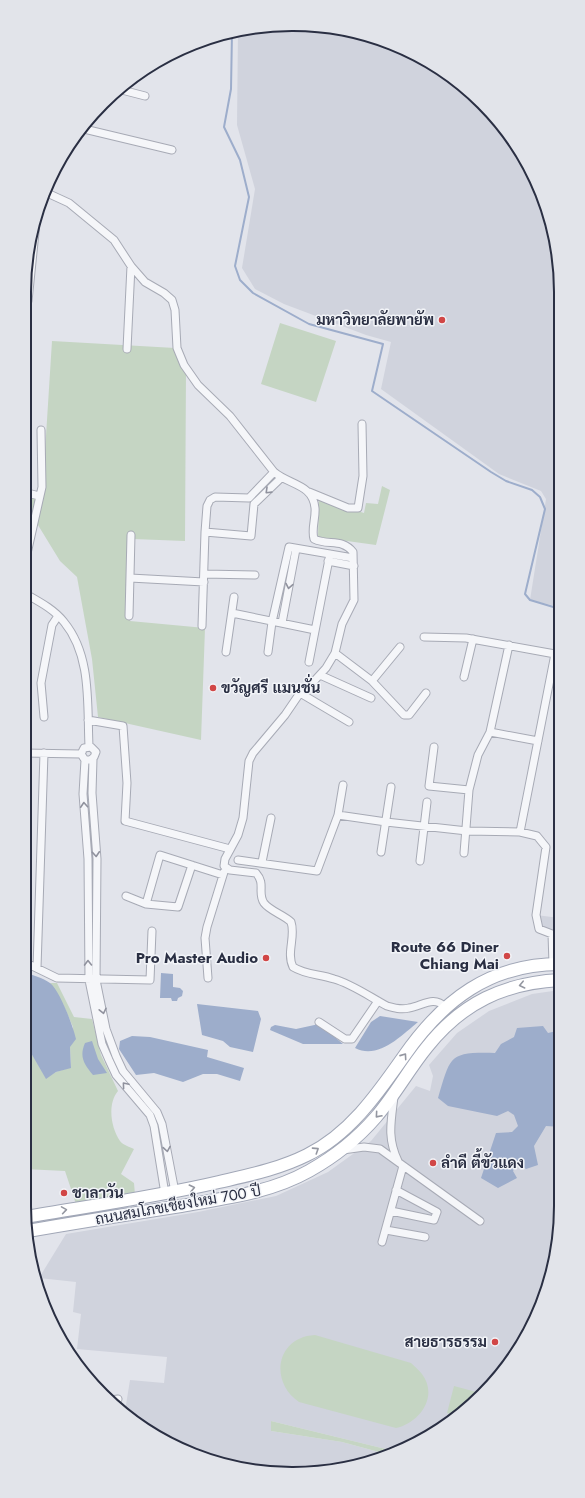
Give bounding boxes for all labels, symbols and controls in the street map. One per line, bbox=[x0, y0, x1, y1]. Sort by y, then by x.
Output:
place label: มหาวิทยาลัยพายัพ bbox=[316, 309, 434, 331]
marker: มหาวิทยาลัยพายัพ bbox=[437, 315, 447, 325]
one-way arrow bbox=[265, 486, 273, 494]
one-way arrow bbox=[285, 583, 294, 589]
place label: ขวัญศรี แมนชั่น bbox=[221, 673, 321, 699]
marker: ขวัญศรี แมนชั่น bbox=[208, 683, 218, 693]
one-way arrow bbox=[80, 802, 89, 808]
one-way arrow bbox=[92, 851, 100, 857]
place label: Route 66 Diner Chiang Mai bbox=[391, 936, 500, 975]
place label: Pro Master Audio bbox=[136, 947, 258, 969]
marker: Route 66 Diner Chiang Mai bbox=[502, 951, 512, 961]
marker: Pro Master Audio bbox=[261, 953, 271, 963]
one-way arrow bbox=[84, 960, 92, 966]
one-way arrow bbox=[519, 981, 525, 989]
one-way arrow bbox=[98, 1008, 106, 1015]
one-way arrow bbox=[399, 1053, 407, 1060]
one-way arrow bbox=[122, 1083, 129, 1090]
one-way arrow bbox=[375, 1110, 382, 1118]
one-way arrow bbox=[163, 1146, 171, 1153]
one-way arrow bbox=[312, 1147, 319, 1155]
place label: ลำดี ตี้ขัวแดง bbox=[441, 1148, 524, 1174]
marker: ลำดี ตี้ขัวแดง bbox=[428, 1158, 438, 1168]
street label: ถนนสมโภชเชียงใหม่ 700 ปี bbox=[93, 1180, 263, 1230]
place label: ชาลาวัน bbox=[72, 1182, 124, 1204]
one-way arrow bbox=[189, 1185, 196, 1193]
marker: ชาลาวัน bbox=[59, 1188, 69, 1198]
one-way arrow bbox=[61, 1207, 67, 1215]
place label: สายธารธรรม bbox=[405, 1331, 487, 1353]
marker: สายธารธรรม bbox=[490, 1337, 500, 1347]

